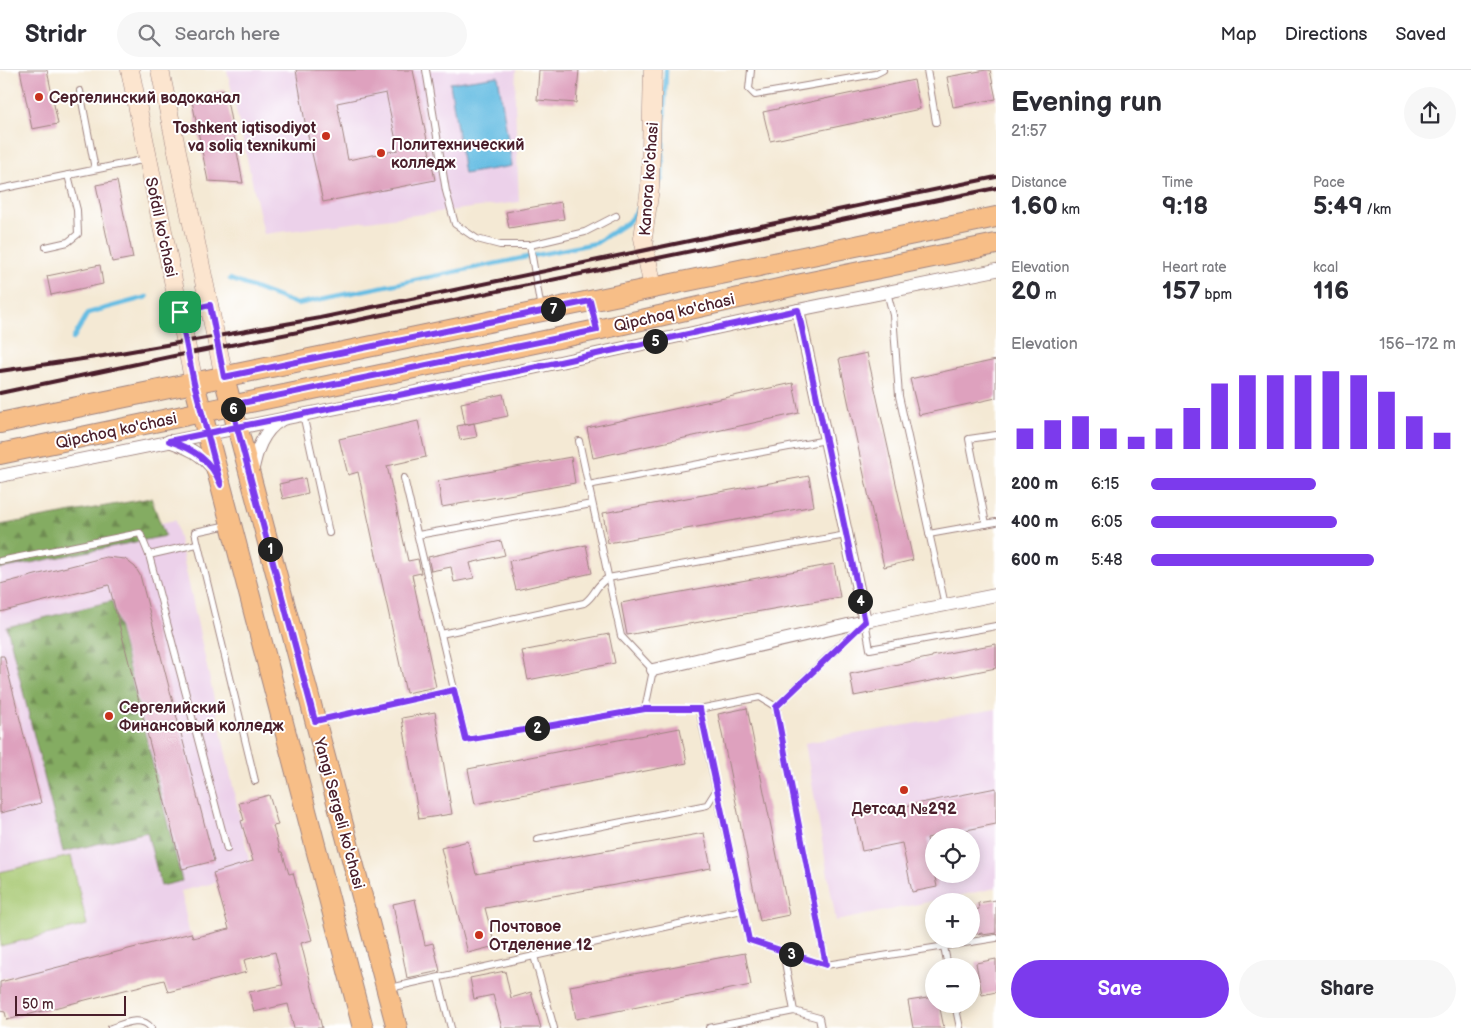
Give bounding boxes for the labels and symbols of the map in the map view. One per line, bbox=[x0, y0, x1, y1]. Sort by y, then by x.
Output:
place label: Сергелинский водоканал bbox=[49, 89, 241, 108]
marker: Сергелинский водоканал bbox=[33, 91, 45, 103]
place label: Toshkent iqtisodiyot va soliq texnikumi bbox=[173, 119, 317, 156]
street label: Kanora ko'chasi bbox=[636, 122, 663, 237]
marker: Toshkent iqtisodiyot va soliq texnikumi bbox=[320, 130, 332, 142]
place label: Политехнический колледж bbox=[391, 136, 524, 173]
marker: Политехнический колледж bbox=[375, 147, 387, 159]
street label: Sofdil ko'chasi bbox=[141, 176, 180, 279]
street label: Qipchoq ko'chasi bbox=[612, 290, 737, 337]
pin bbox=[159, 291, 201, 333]
pin: 7 bbox=[540, 296, 566, 322]
pin: 5 bbox=[642, 328, 668, 354]
pin: 6 bbox=[220, 396, 246, 422]
street label: Qipchoq ko'chasi bbox=[54, 409, 179, 454]
pin: 1 bbox=[258, 536, 282, 562]
pin: 4 bbox=[848, 588, 872, 614]
place label: Сергелийский Финансовый колледж bbox=[119, 699, 284, 736]
marker: Сергелийский Финансовый колледж bbox=[103, 710, 115, 722]
pin: 2 bbox=[524, 716, 550, 740]
street label: Yangi Sergeli ko'chasi bbox=[309, 735, 368, 891]
marker: Детсад №292 bbox=[898, 784, 910, 796]
place label: Детсад №292 bbox=[851, 800, 957, 819]
place label: Почтовое Отделение 12 bbox=[489, 918, 593, 955]
marker: Почтовое Отделение 12 bbox=[473, 929, 485, 941]
pin: 3 bbox=[778, 942, 804, 966]
scale bar bbox=[15, 993, 126, 1016]

